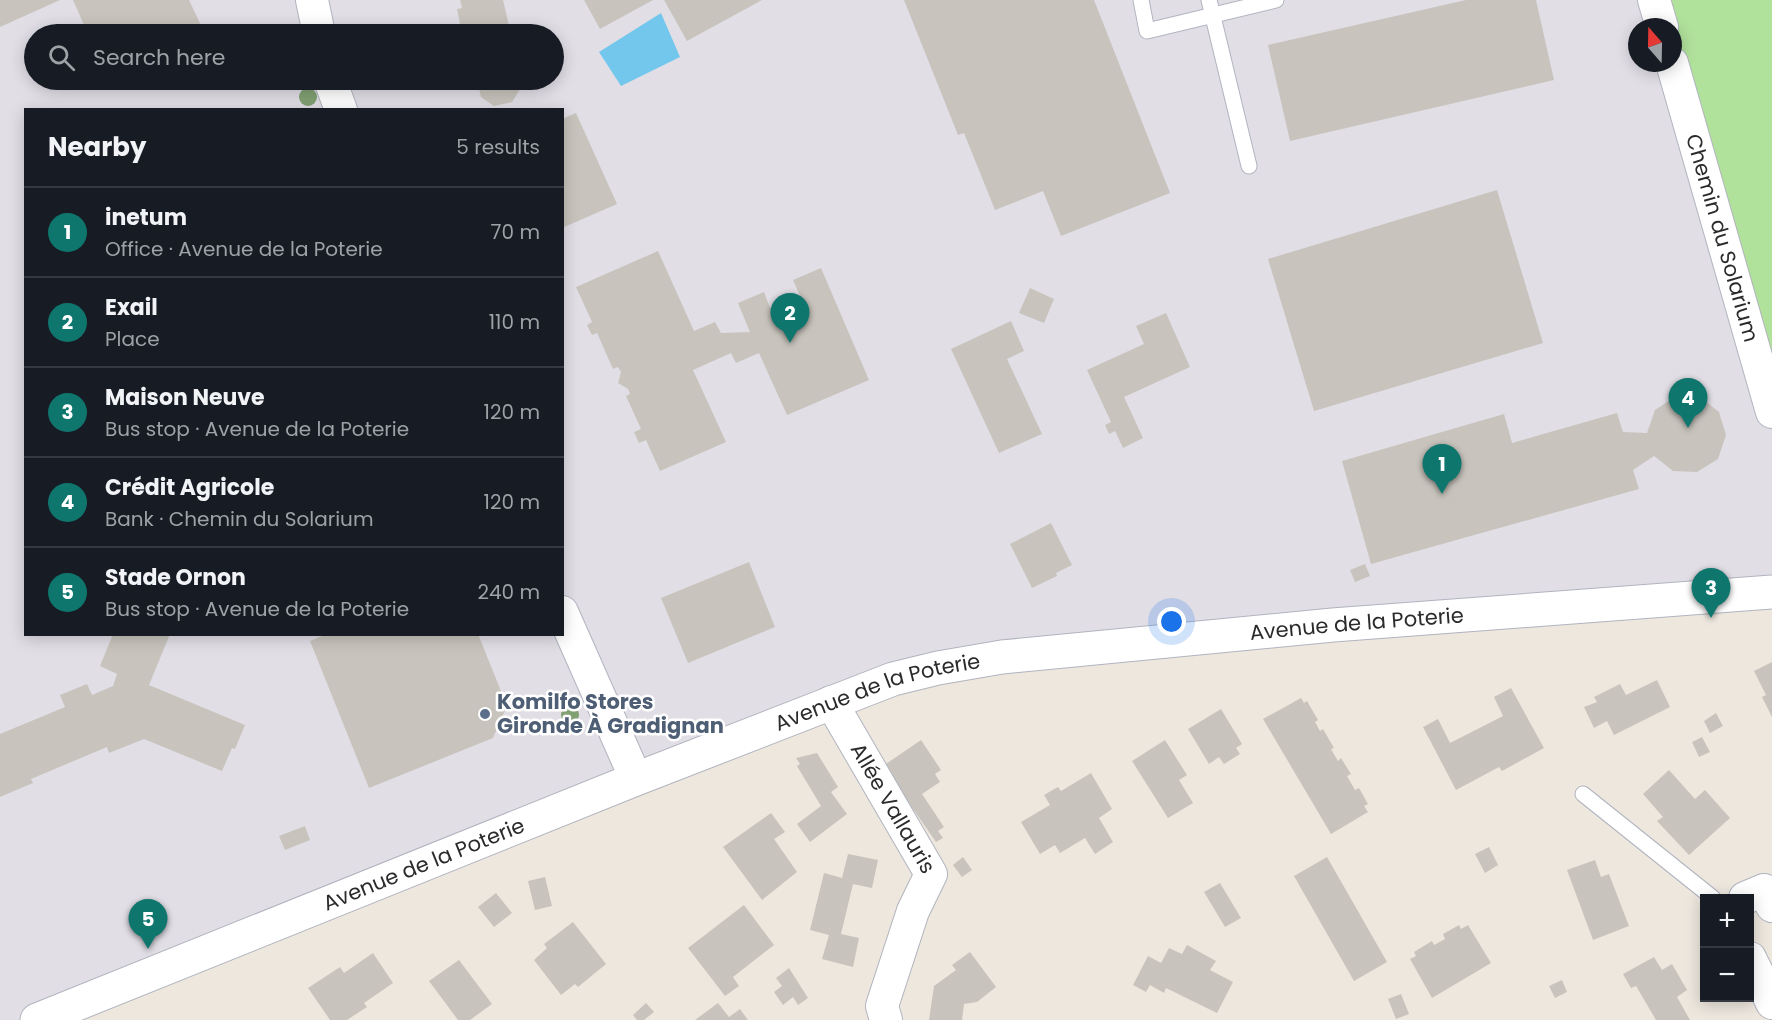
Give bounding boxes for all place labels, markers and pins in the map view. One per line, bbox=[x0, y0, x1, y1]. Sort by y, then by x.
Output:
pin: 2 bbox=[770, 294, 810, 343]
pin: 4 bbox=[1668, 378, 1708, 428]
pin: 1 bbox=[1422, 444, 1462, 494]
pin: 3 bbox=[1692, 568, 1730, 618]
place label: Komilfo Stores Gironde À Gradignan bbox=[497, 687, 724, 740]
marker: Komilfo Stores Gironde À Gradignan bbox=[478, 707, 492, 721]
pin: 5 bbox=[128, 900, 168, 949]

